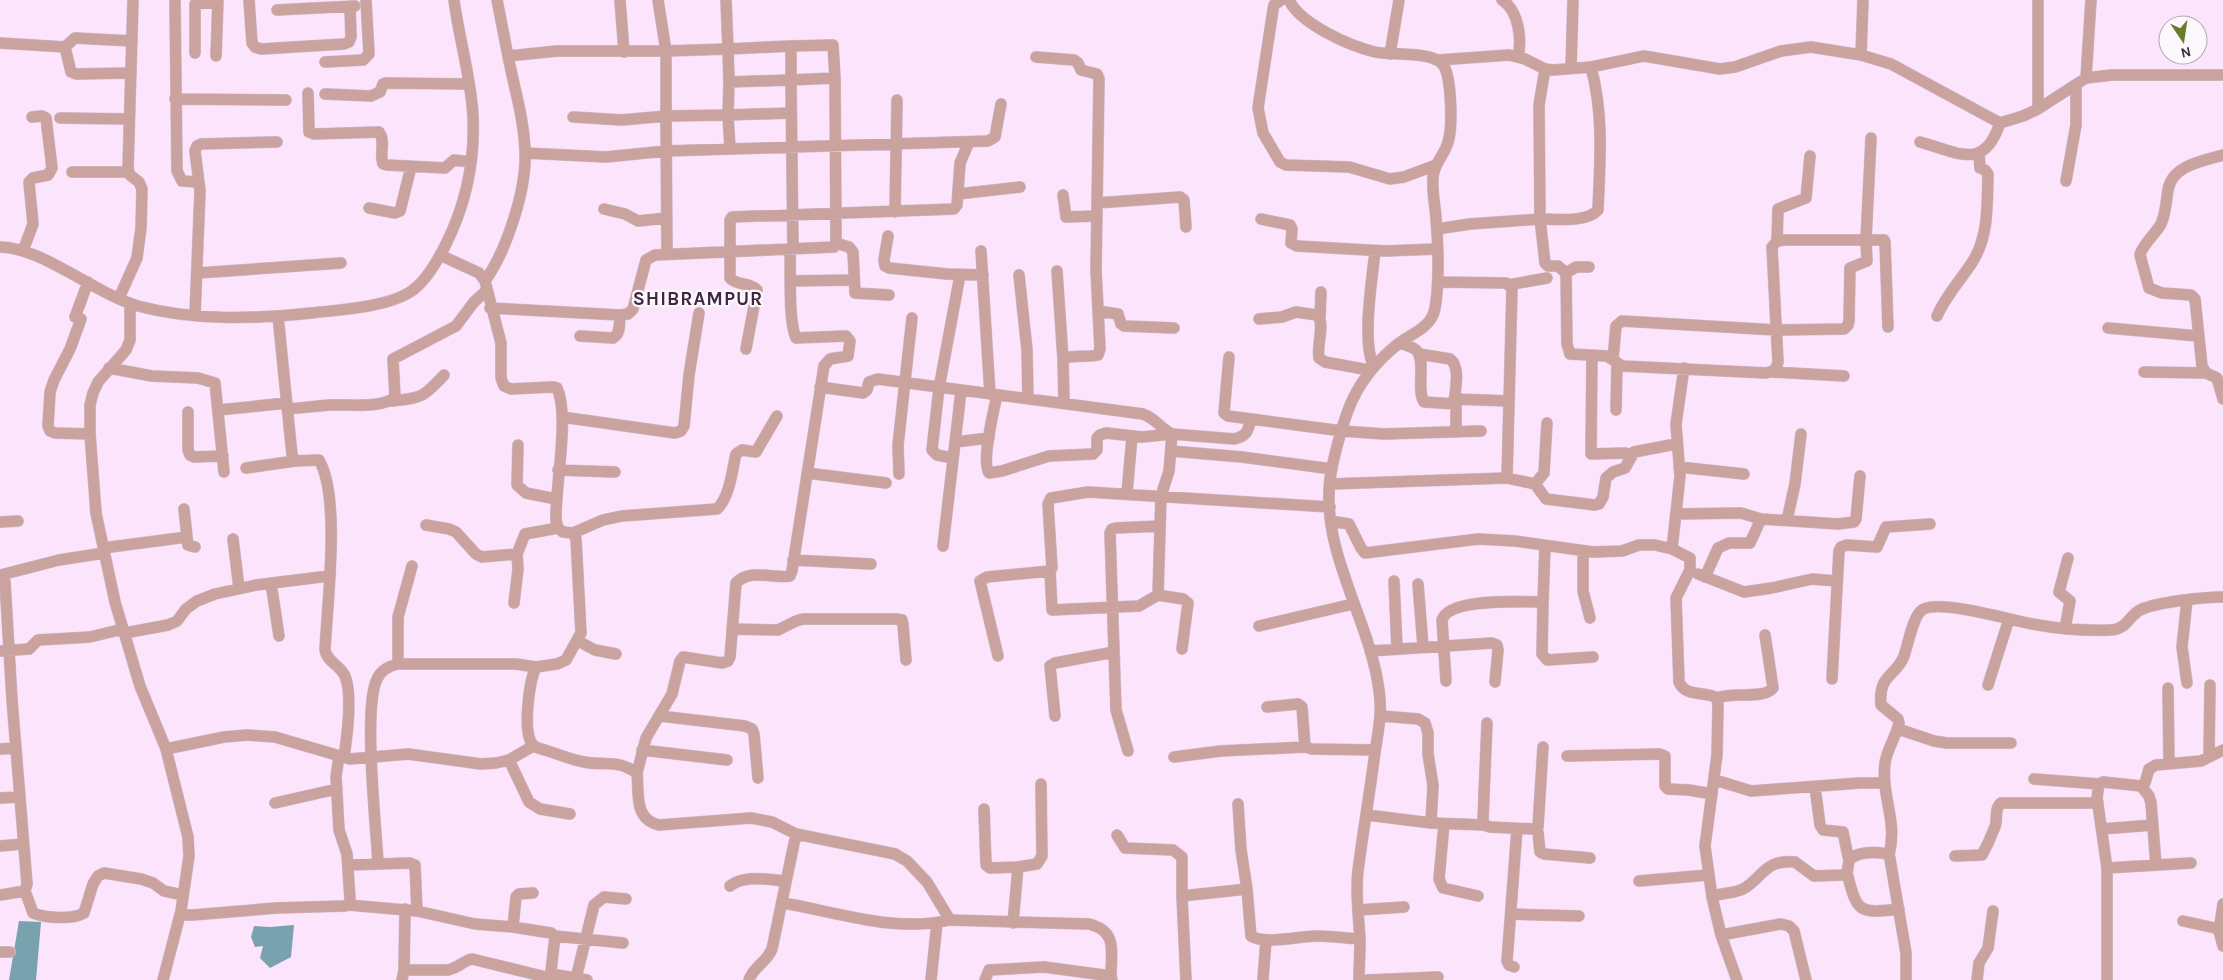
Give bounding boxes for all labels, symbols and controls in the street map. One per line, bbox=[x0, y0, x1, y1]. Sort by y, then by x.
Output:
north arrow bbox=[2158, 15, 2208, 65]
text: N bbox=[2179, 43, 2193, 62]
district label: SHIBRAMPUR bbox=[633, 288, 763, 310]

